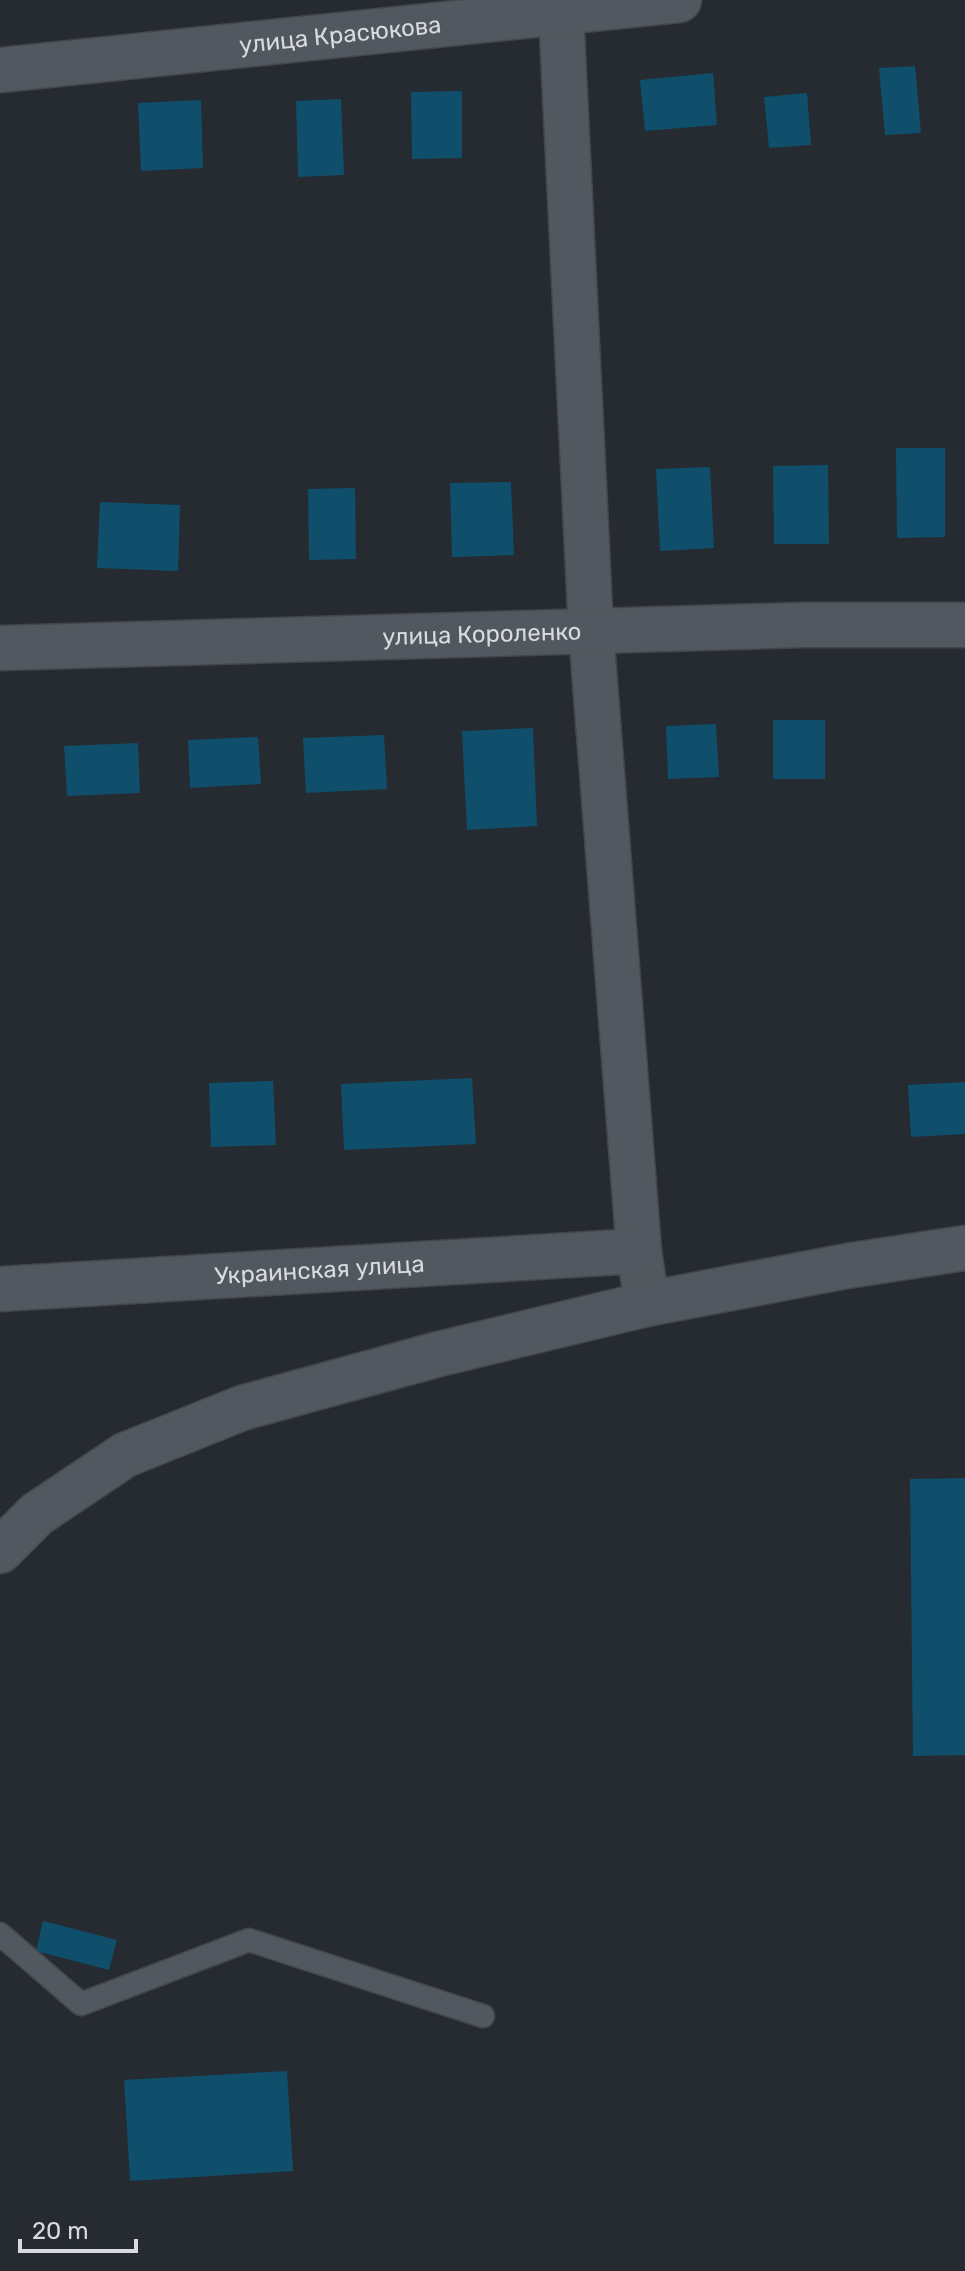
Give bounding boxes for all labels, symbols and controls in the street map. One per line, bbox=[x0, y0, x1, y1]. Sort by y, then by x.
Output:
street label: улица Красюкова bbox=[238, 11, 443, 59]
street label: улица Короленко bbox=[382, 617, 582, 651]
street label: Украинская улица bbox=[214, 1250, 425, 1290]
scale bar bbox=[20, 2203, 136, 2253]
text: 20 m bbox=[32, 2217, 89, 2245]

